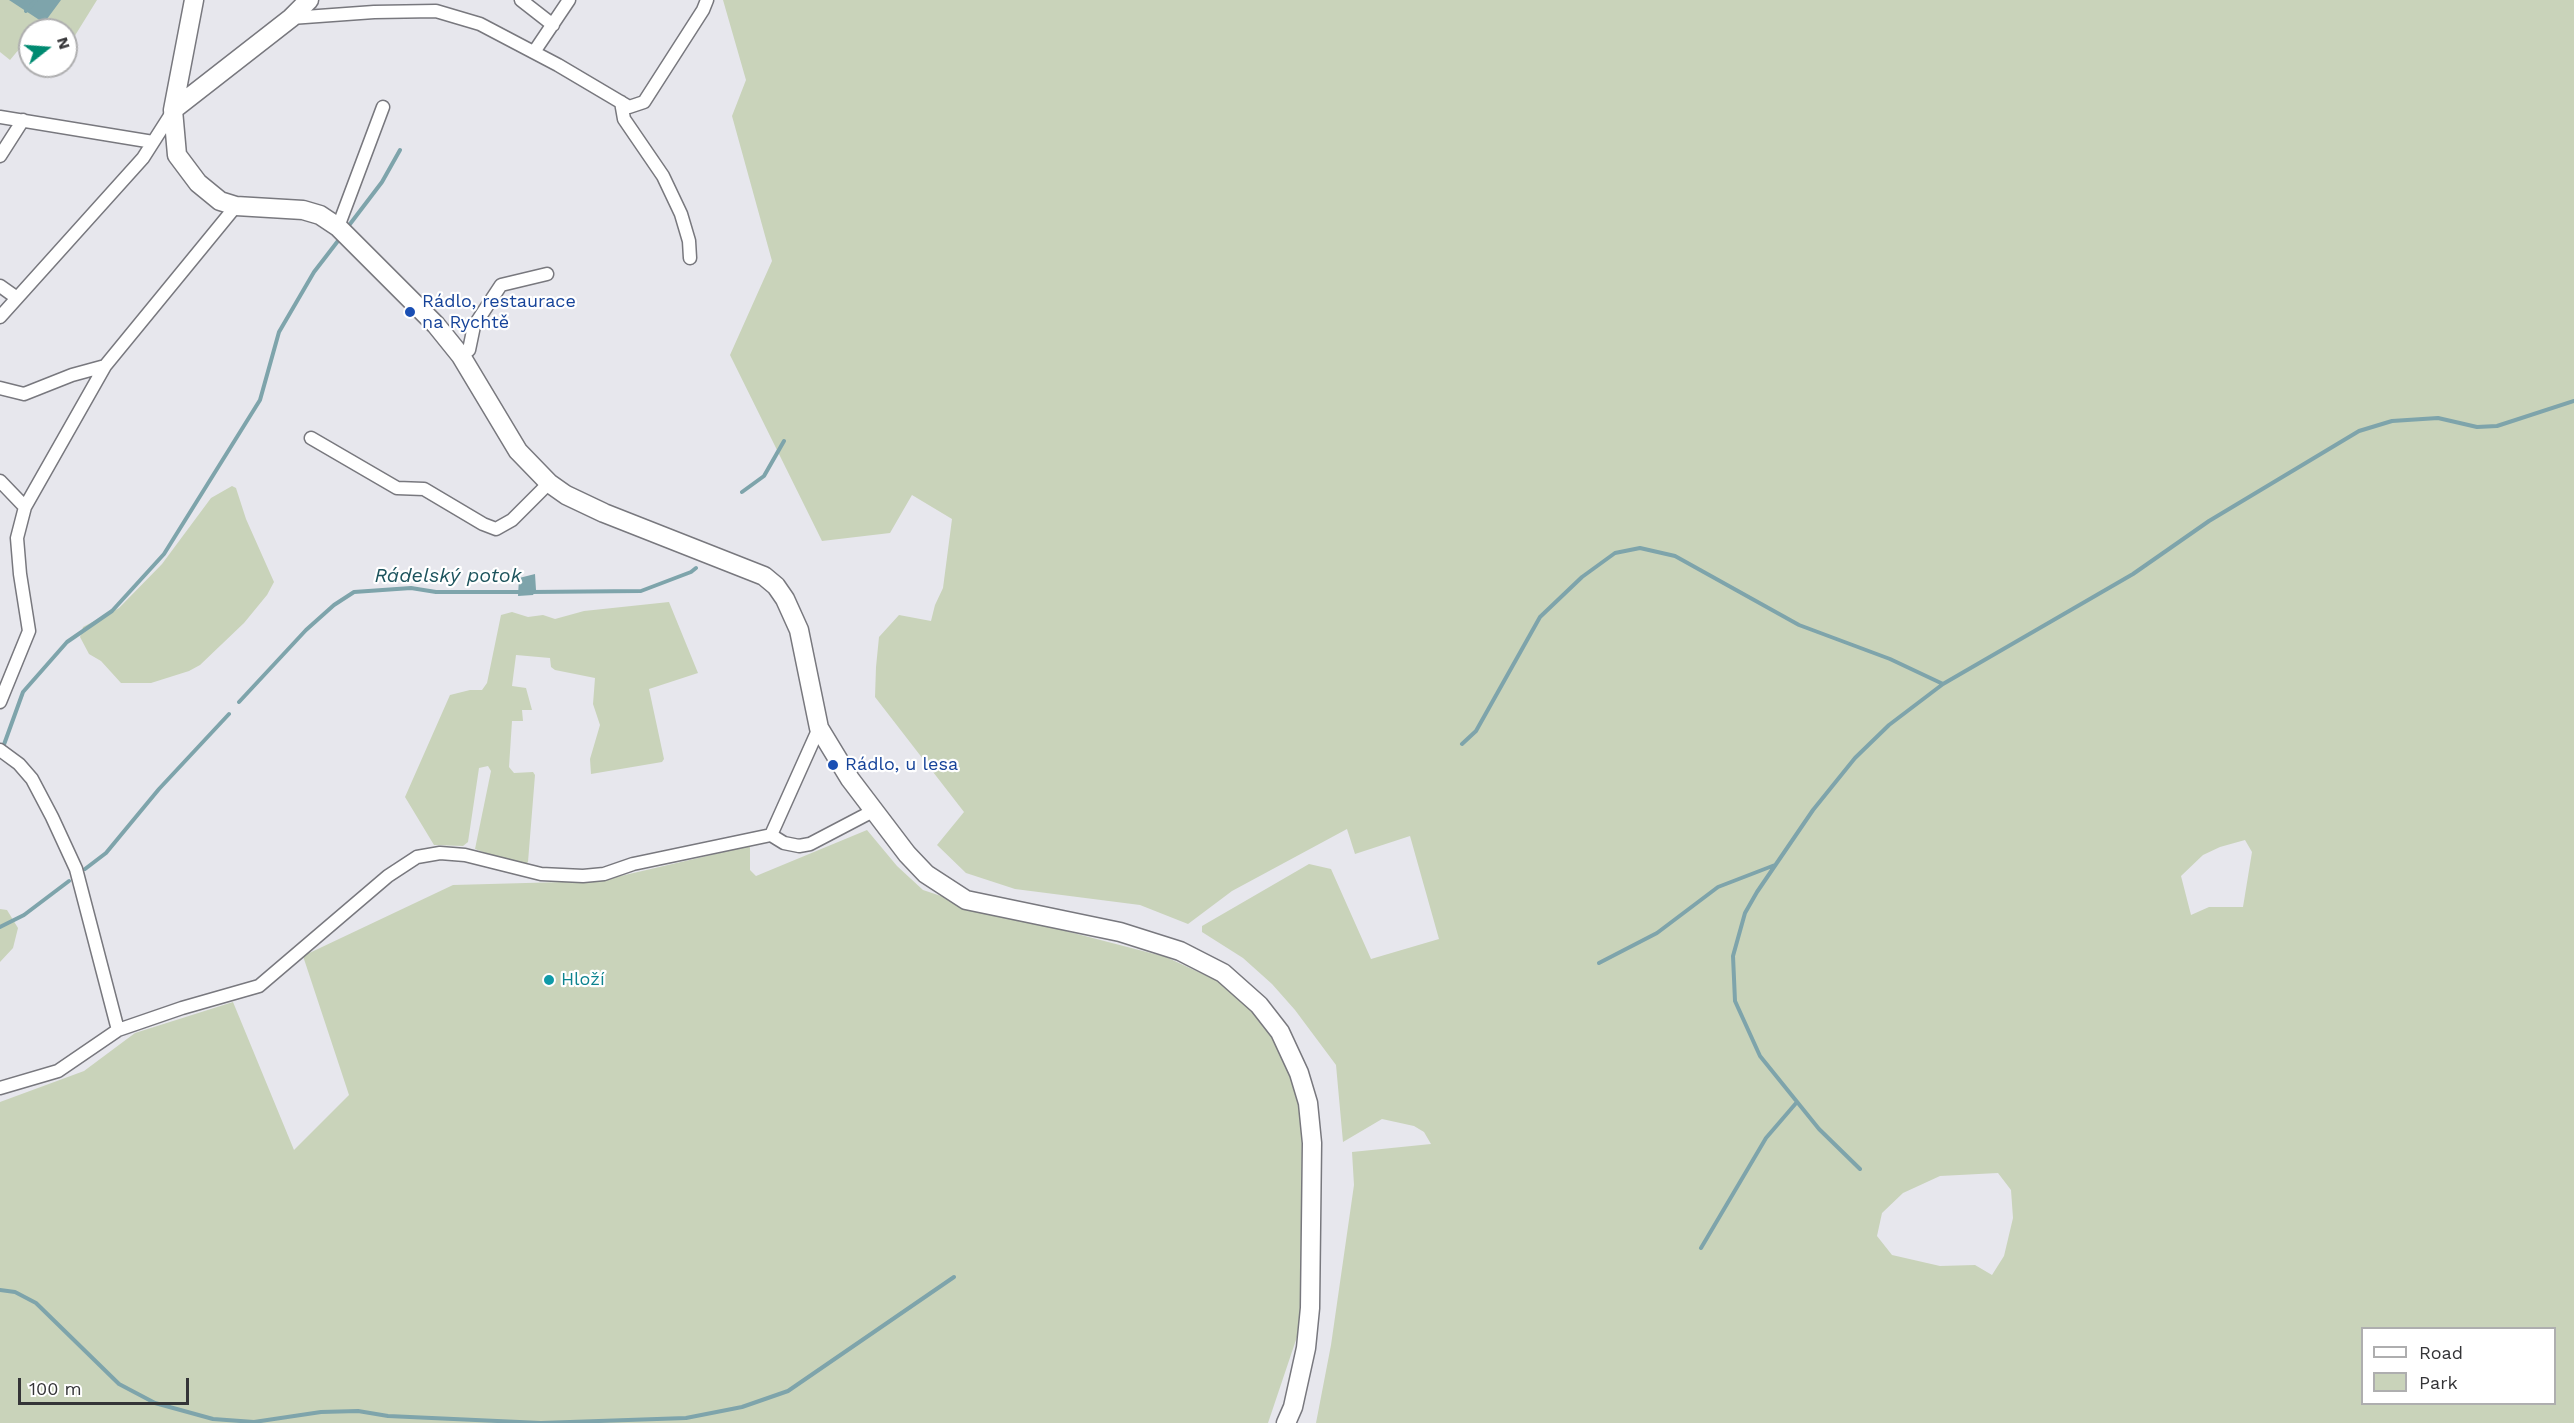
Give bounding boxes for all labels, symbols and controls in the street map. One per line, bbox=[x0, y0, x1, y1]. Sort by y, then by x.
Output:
north arrow bbox=[18, 18, 78, 78]
text: N bbox=[53, 35, 75, 52]
place label: Rádlo, restaurace na Rychtě bbox=[422, 291, 576, 334]
marker: Rádlo, restaurace na Rychtě bbox=[403, 305, 417, 319]
water label: Rádelský potok bbox=[374, 564, 522, 588]
place label: Rádlo, u lesa bbox=[845, 754, 958, 776]
marker: Rádlo, u lesa bbox=[826, 758, 840, 772]
place label: Hloží bbox=[561, 969, 605, 991]
marker: Hloží bbox=[542, 973, 556, 987]
legend bbox=[2361, 1327, 2556, 1405]
text: Road bbox=[2419, 1342, 2463, 1363]
scale bar bbox=[21, 1366, 192, 1404]
text: Park bbox=[2419, 1372, 2458, 1393]
text: 100 m bbox=[29, 1378, 82, 1399]

